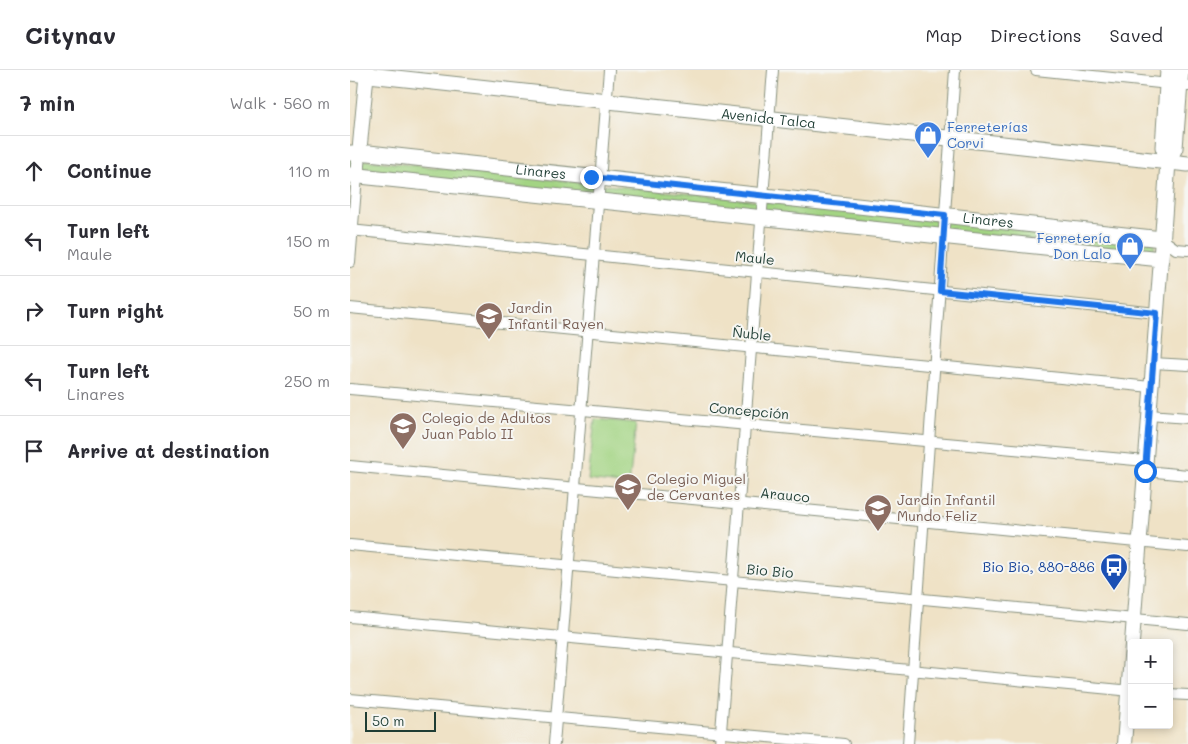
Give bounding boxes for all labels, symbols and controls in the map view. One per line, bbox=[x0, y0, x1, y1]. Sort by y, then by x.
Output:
text: Citynav bbox=[25, 19, 116, 50]
text: Map bbox=[925, 23, 962, 47]
text: Directions bbox=[990, 23, 1082, 47]
text: Saved bbox=[1110, 23, 1163, 47]
text: 7 min bbox=[20, 89, 75, 116]
text: Walk · 560 m bbox=[230, 92, 330, 113]
street label: Avenida Talca bbox=[720, 103, 817, 133]
place label: Ferreterías Corvi bbox=[947, 117, 1028, 152]
shop icon: Ferreterías Corvi bbox=[913, 120, 943, 159]
icon: ahead bbox=[20, 157, 48, 185]
text: Continue bbox=[67, 158, 152, 183]
street label: Linares bbox=[515, 159, 567, 183]
text: 110 m bbox=[288, 160, 330, 181]
route end bbox=[580, 166, 603, 189]
street label: Linares bbox=[962, 207, 1015, 232]
text: Turn left bbox=[67, 218, 150, 243]
icon: left bbox=[20, 227, 48, 255]
place label: Ferretería Don Lalo bbox=[1037, 228, 1111, 263]
text: 150 m bbox=[286, 230, 330, 251]
shop icon: Ferretería Don Lalo bbox=[1115, 231, 1145, 270]
text: Maule bbox=[67, 243, 112, 264]
street label: Maule bbox=[734, 246, 776, 269]
icon: right bbox=[20, 297, 48, 325]
text: Turn right bbox=[67, 298, 164, 323]
place label: Jardin Infantil Rayen bbox=[508, 298, 604, 333]
text: 50 m bbox=[293, 300, 330, 321]
school or university icon: Jardin Infantil Rayen bbox=[474, 301, 504, 340]
street label: Ñuble bbox=[732, 322, 772, 345]
text: Turn left bbox=[67, 358, 150, 383]
icon: left bbox=[20, 367, 48, 395]
text: 250 m bbox=[284, 370, 330, 391]
text: Linares bbox=[67, 383, 125, 404]
street label: Concepción bbox=[708, 398, 790, 423]
place label: Colegio de Adultos Juan Pablo II bbox=[422, 408, 551, 443]
school or university icon: Colegio de Adultos Juan Pablo II bbox=[388, 411, 418, 450]
icon: arrive bbox=[20, 437, 48, 465]
text: Arrive at destination bbox=[67, 438, 270, 463]
route start bbox=[1134, 460, 1157, 483]
place label: Colegio Miguel de Cervantes bbox=[647, 469, 746, 504]
school or university icon: Colegio Miguel de Cervantes bbox=[613, 472, 643, 511]
street label: Arauco bbox=[759, 482, 811, 507]
place label: Jardin Infantil Mundo Feliz bbox=[897, 490, 996, 525]
school or university icon: Jardin Infantil Mundo Feliz bbox=[863, 493, 893, 532]
bus stop icon: Bio Bio, 880-886 bbox=[1099, 552, 1129, 591]
place label: Bio Bio, 880-886 bbox=[982, 557, 1095, 576]
street label: Bio Bio bbox=[746, 559, 794, 582]
map controls bbox=[1128, 639, 1173, 729]
button: + bbox=[1128, 639, 1173, 684]
button: − bbox=[1128, 684, 1173, 729]
scale bar bbox=[365, 709, 436, 732]
text: 50 m bbox=[372, 711, 404, 730]

